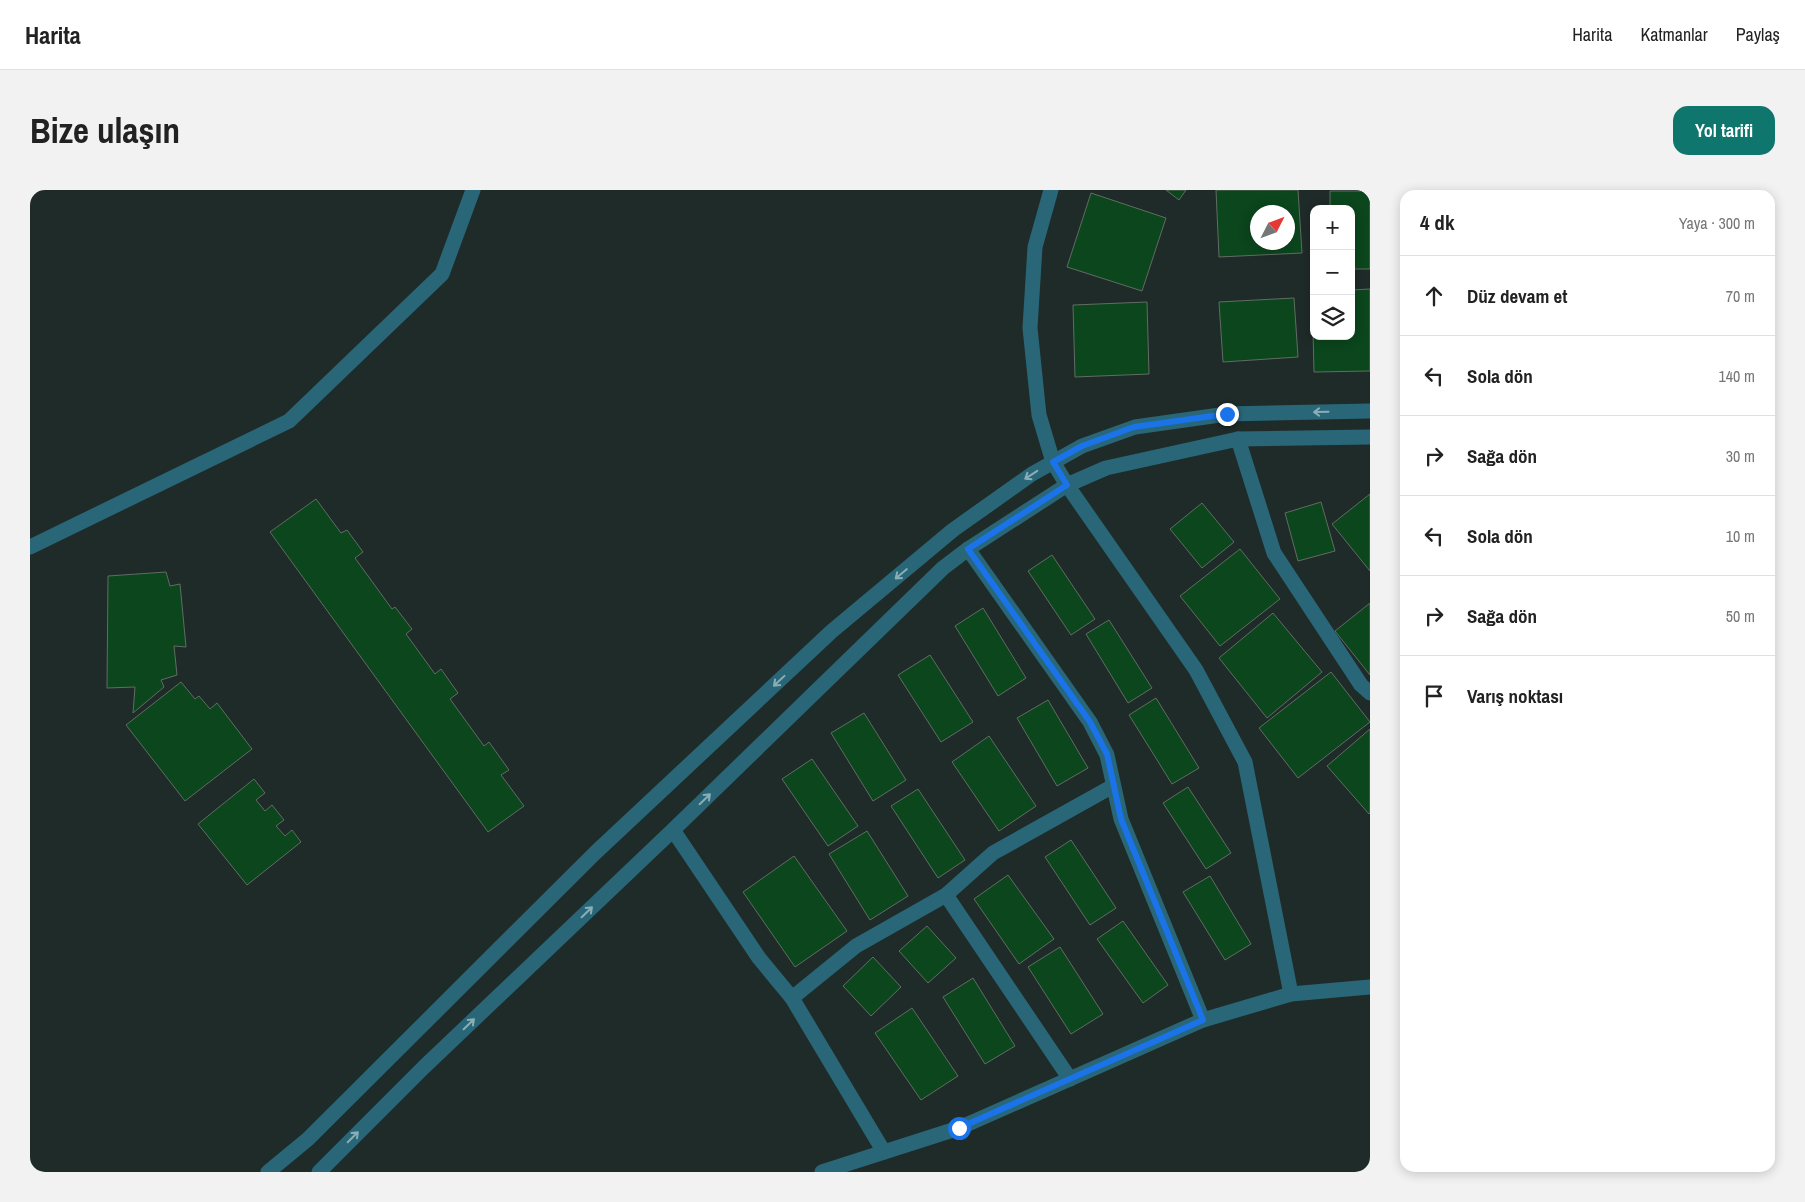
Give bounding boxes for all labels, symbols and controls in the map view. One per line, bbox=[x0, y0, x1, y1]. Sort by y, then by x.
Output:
text: Harita bbox=[25, 19, 81, 51]
text: Harita bbox=[1572, 22, 1612, 47]
text: Katmanlar bbox=[1640, 22, 1708, 47]
text: Paylaş bbox=[1736, 22, 1780, 47]
button: Yol tarifi bbox=[1673, 106, 1775, 155]
text: Bize ulaşın bbox=[30, 107, 180, 154]
north arrow bbox=[1250, 205, 1295, 250]
map controls bbox=[1310, 205, 1355, 340]
button: + bbox=[1310, 205, 1355, 250]
text: 4 dk bbox=[1420, 208, 1454, 237]
text: Yaya · 300 m bbox=[1679, 212, 1755, 234]
button: − bbox=[1310, 250, 1355, 295]
icon: ahead bbox=[1420, 282, 1448, 310]
text: Düz devam et bbox=[1467, 283, 1567, 309]
text: 70 m bbox=[1726, 285, 1755, 307]
button: layers bbox=[1310, 295, 1355, 340]
icon: left bbox=[1420, 362, 1448, 390]
text: Sola dön bbox=[1467, 363, 1533, 389]
text: 140 m bbox=[1719, 365, 1755, 387]
route end bbox=[1216, 403, 1239, 426]
one-way arrow bbox=[1314, 407, 1330, 417]
icon: right bbox=[1420, 442, 1448, 470]
text: Sağa dön bbox=[1467, 443, 1537, 469]
text: 30 m bbox=[1726, 445, 1755, 467]
one-way arrow bbox=[1024, 471, 1038, 481]
icon: left bbox=[1420, 522, 1448, 550]
text: Sola dön bbox=[1467, 523, 1533, 549]
text: 10 m bbox=[1726, 525, 1755, 547]
one-way arrow bbox=[895, 568, 908, 579]
icon: right bbox=[1420, 602, 1448, 630]
text: Sağa dön bbox=[1467, 603, 1537, 629]
text: 50 m bbox=[1726, 605, 1755, 627]
one-way arrow bbox=[773, 675, 786, 687]
icon: arrive bbox=[1420, 682, 1448, 710]
text: Varış noktası bbox=[1467, 683, 1563, 709]
one-way arrow bbox=[698, 794, 710, 806]
one-way arrow bbox=[581, 906, 593, 918]
one-way arrow bbox=[463, 1018, 476, 1030]
route start bbox=[948, 1117, 971, 1140]
one-way arrow bbox=[347, 1132, 359, 1144]

